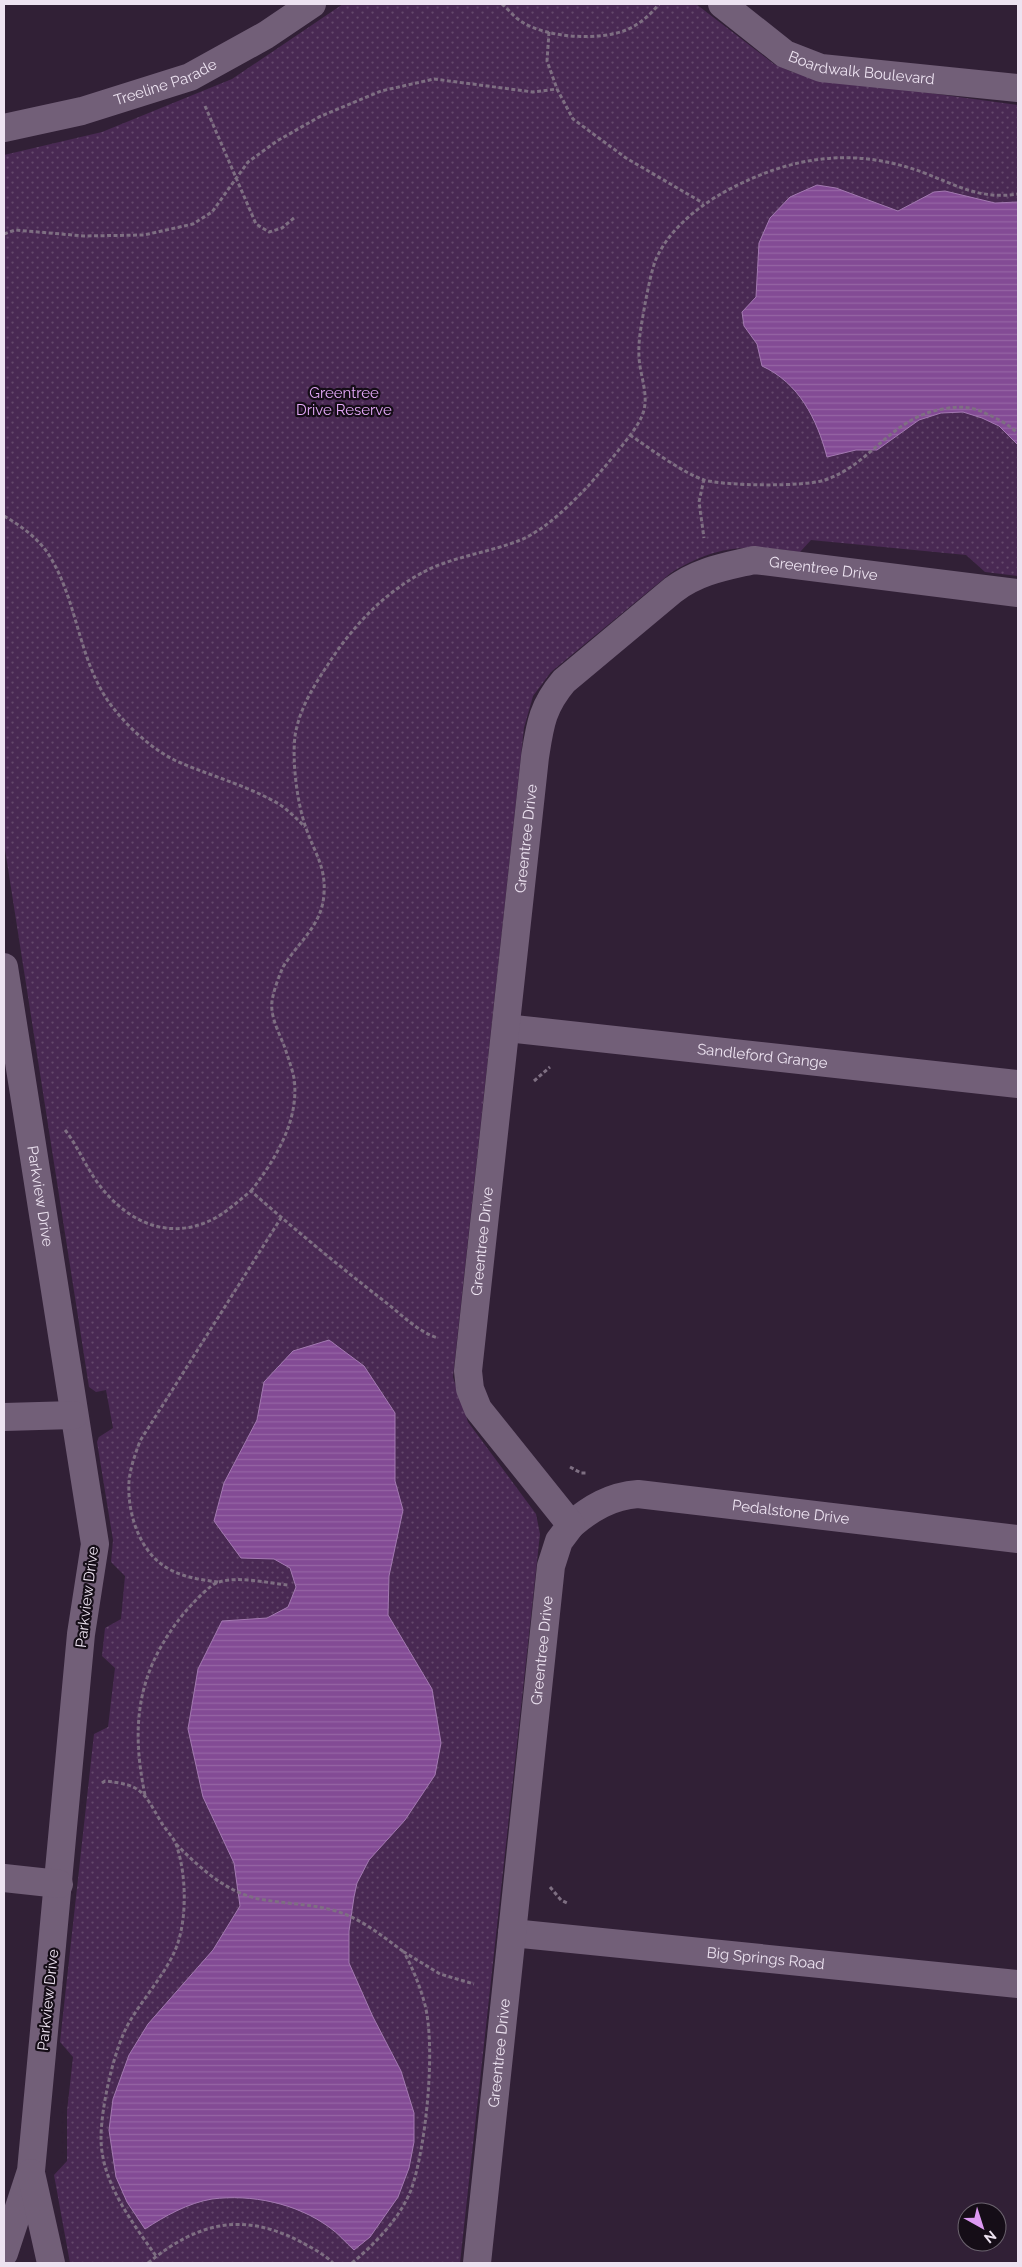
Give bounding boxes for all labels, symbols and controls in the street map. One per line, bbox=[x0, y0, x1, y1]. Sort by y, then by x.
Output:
street label: Boardwalk Boulevard bbox=[786, 47, 936, 88]
street label: Treeline Parade bbox=[112, 55, 220, 109]
park label: Greentree Drive Reserve bbox=[296, 384, 392, 419]
street label: Greentree Drive bbox=[768, 553, 879, 584]
street label: Greentree Drive bbox=[511, 783, 541, 894]
street label: Sandleford Grange bbox=[696, 1040, 829, 1072]
street label: Parkview Drive bbox=[23, 1144, 57, 1248]
street label: Greentree Drive bbox=[467, 1186, 497, 1297]
street label: Pedalstone Drive bbox=[731, 1496, 851, 1528]
street label: Parkview Drive bbox=[72, 1545, 102, 1649]
street label: Greentree Drive bbox=[527, 1595, 557, 1706]
street label: Big Springs Road bbox=[706, 1944, 826, 1973]
street label: Parkview Drive bbox=[34, 1948, 62, 2052]
street label: Greentree Drive bbox=[485, 1998, 514, 2109]
north arrow bbox=[957, 2202, 1007, 2252]
text: N bbox=[981, 2228, 999, 2247]

